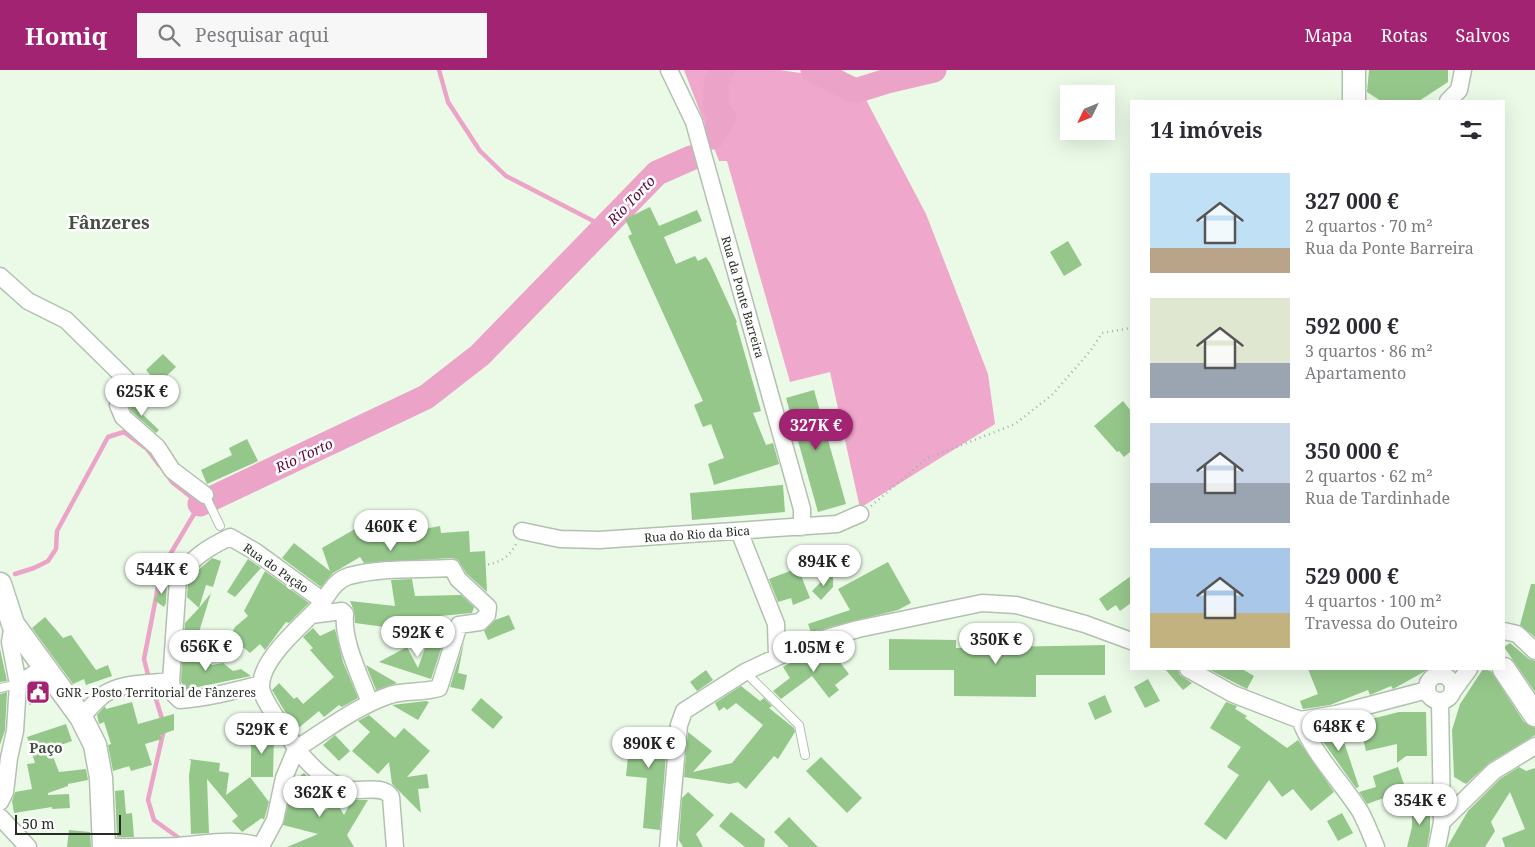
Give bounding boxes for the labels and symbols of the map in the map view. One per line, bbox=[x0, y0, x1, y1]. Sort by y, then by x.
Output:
north arrow bbox=[1060, 85, 1115, 140]
water label: Rio Torto bbox=[602, 171, 659, 229]
district label: Fânzeres bbox=[68, 210, 150, 234]
street label: Rua da Ponte Barreira bbox=[717, 234, 769, 360]
pin: 625K € bbox=[101, 374, 183, 417]
pin: 327K € bbox=[775, 408, 857, 451]
water label: Rio Torto bbox=[271, 433, 336, 477]
pin: 460K € bbox=[350, 510, 432, 552]
street label: Rua do Rio da Bica bbox=[643, 522, 751, 546]
street label: Rua do Pação bbox=[240, 539, 312, 597]
pin: 894K € bbox=[783, 544, 865, 587]
pin: 544K € bbox=[121, 552, 203, 595]
pin: 592K € bbox=[377, 616, 459, 658]
pin: 350K € bbox=[955, 622, 1037, 665]
pin: 656K € bbox=[165, 630, 247, 672]
pin: 1.05M € bbox=[768, 630, 860, 673]
public building icon: GNR - Posto Territorial de Fânzeres bbox=[25, 679, 51, 705]
place label: GNR - Posto Territorial de Fânzeres bbox=[56, 684, 256, 701]
pin: 648K € bbox=[1298, 710, 1380, 752]
pin: 529K € bbox=[221, 712, 303, 755]
pin: 890K € bbox=[608, 726, 690, 769]
district label: Paço bbox=[29, 738, 63, 757]
pin: 362K € bbox=[279, 776, 361, 818]
pin: 354K € bbox=[1379, 784, 1461, 826]
scale bar bbox=[15, 812, 121, 835]

